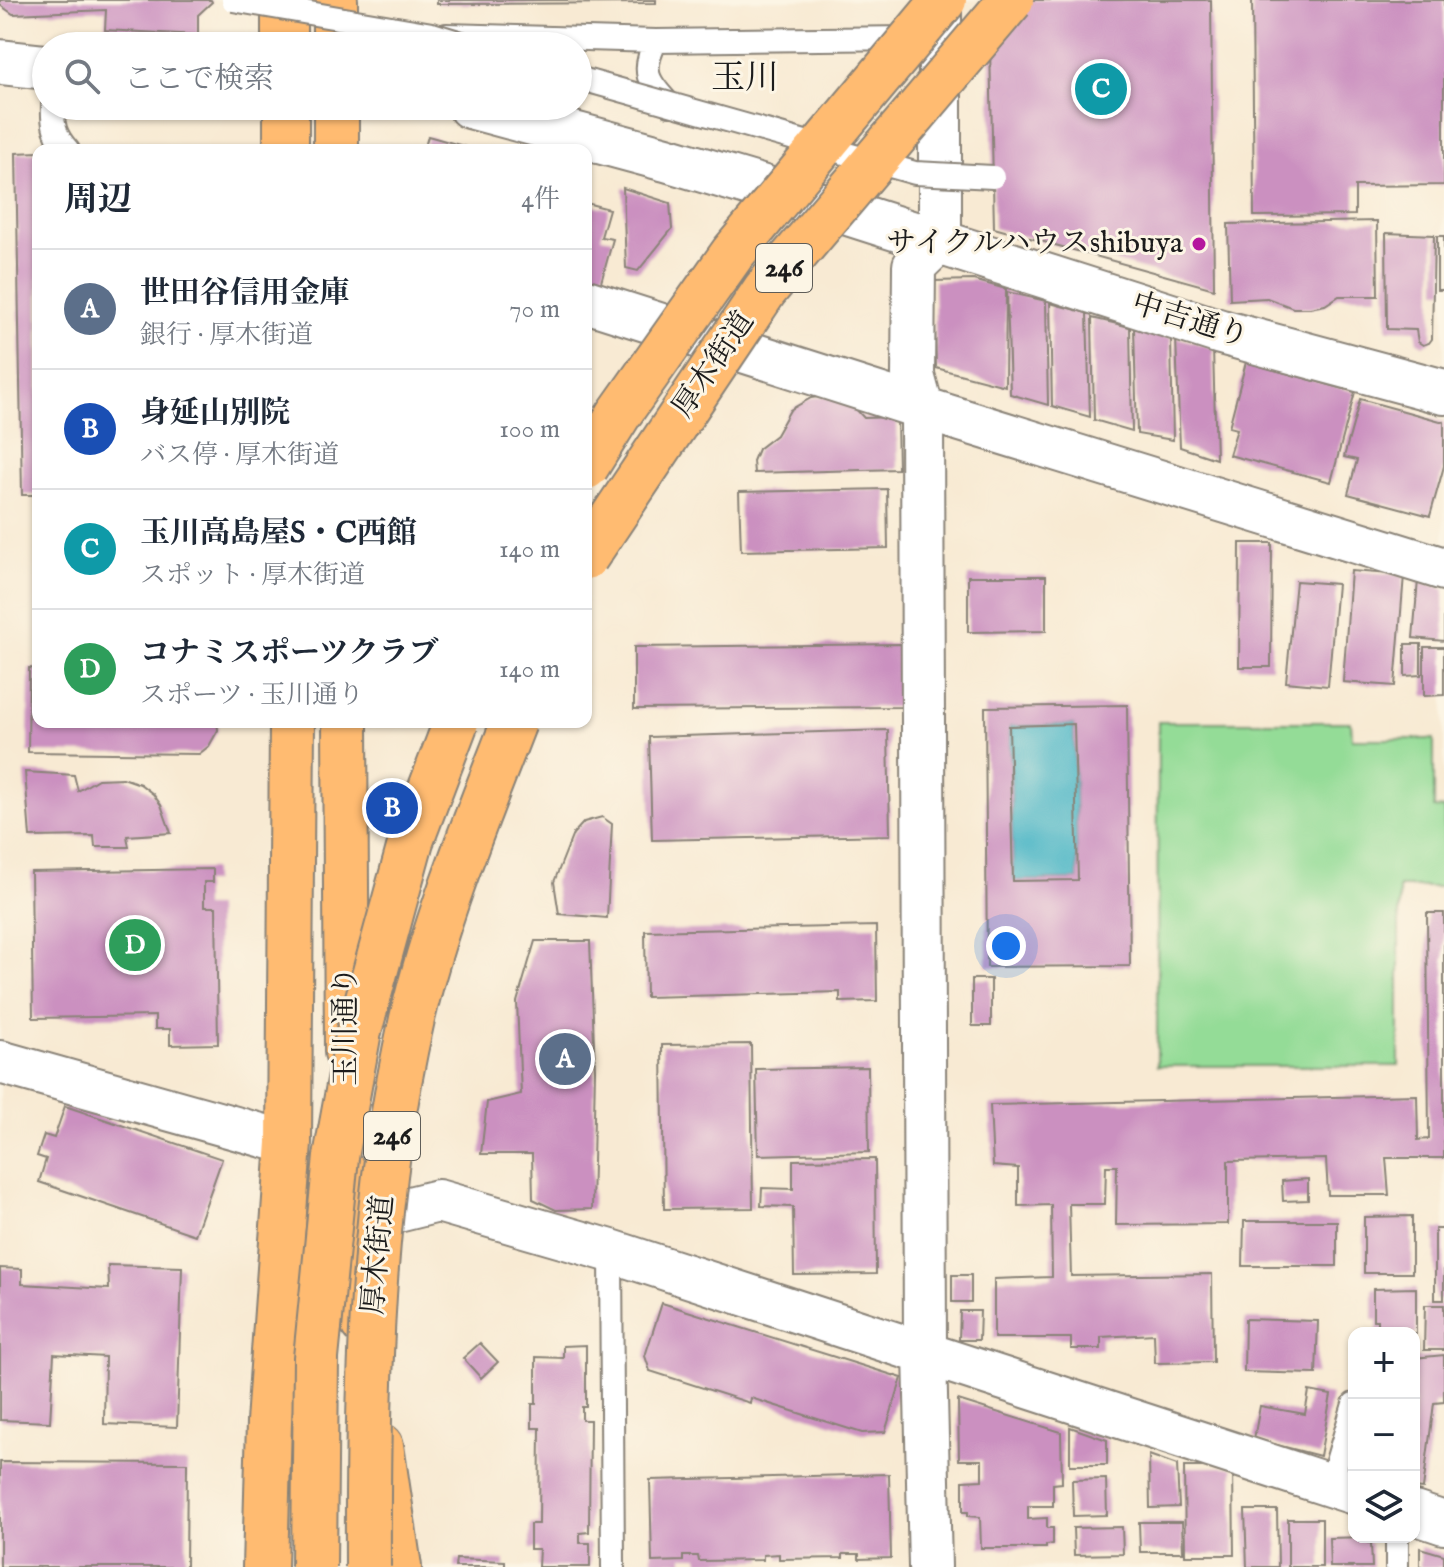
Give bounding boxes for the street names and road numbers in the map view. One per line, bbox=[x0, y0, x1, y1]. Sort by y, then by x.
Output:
road number: 246 bbox=[756, 244, 812, 292]
street label: 中吉通り bbox=[1127, 285, 1253, 357]
street label: 厚木街道 bbox=[665, 305, 763, 425]
street label: 玉川通り bbox=[328, 966, 366, 1086]
road number: 246 bbox=[364, 1112, 420, 1160]
street label: 厚木街道 bbox=[355, 1194, 403, 1316]

